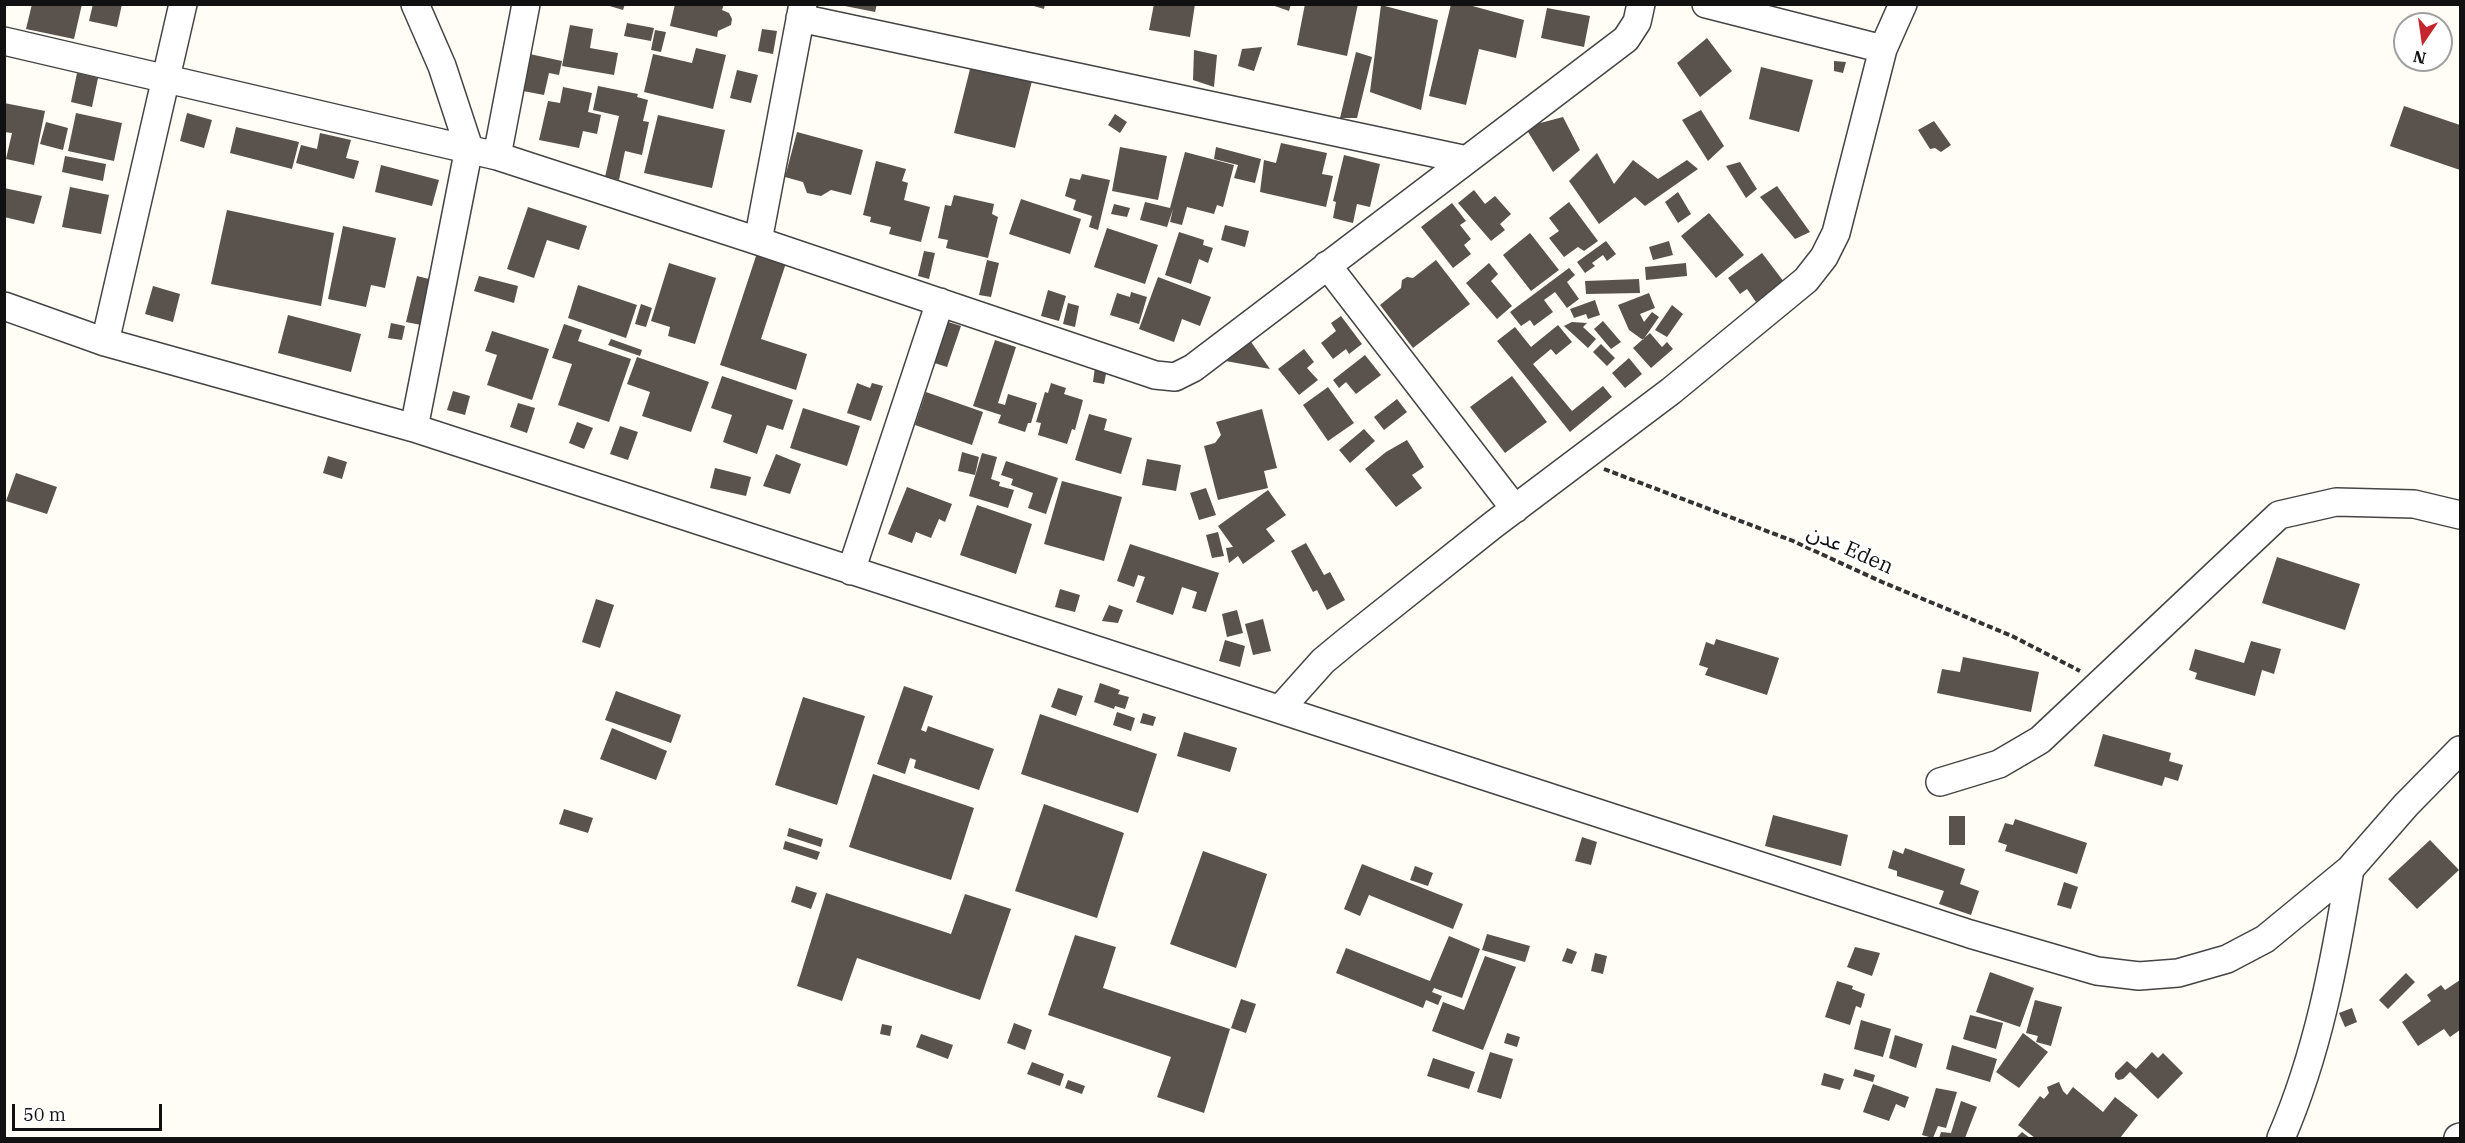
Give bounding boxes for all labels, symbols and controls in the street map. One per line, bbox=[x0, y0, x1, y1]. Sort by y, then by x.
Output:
north arrow bbox=[2393, 12, 2453, 72]
text: N bbox=[2411, 46, 2428, 69]
street label: عدن Eden bbox=[1803, 520, 1897, 580]
scale bar bbox=[15, 1092, 165, 1130]
text: 50 m bbox=[23, 1103, 66, 1126]

